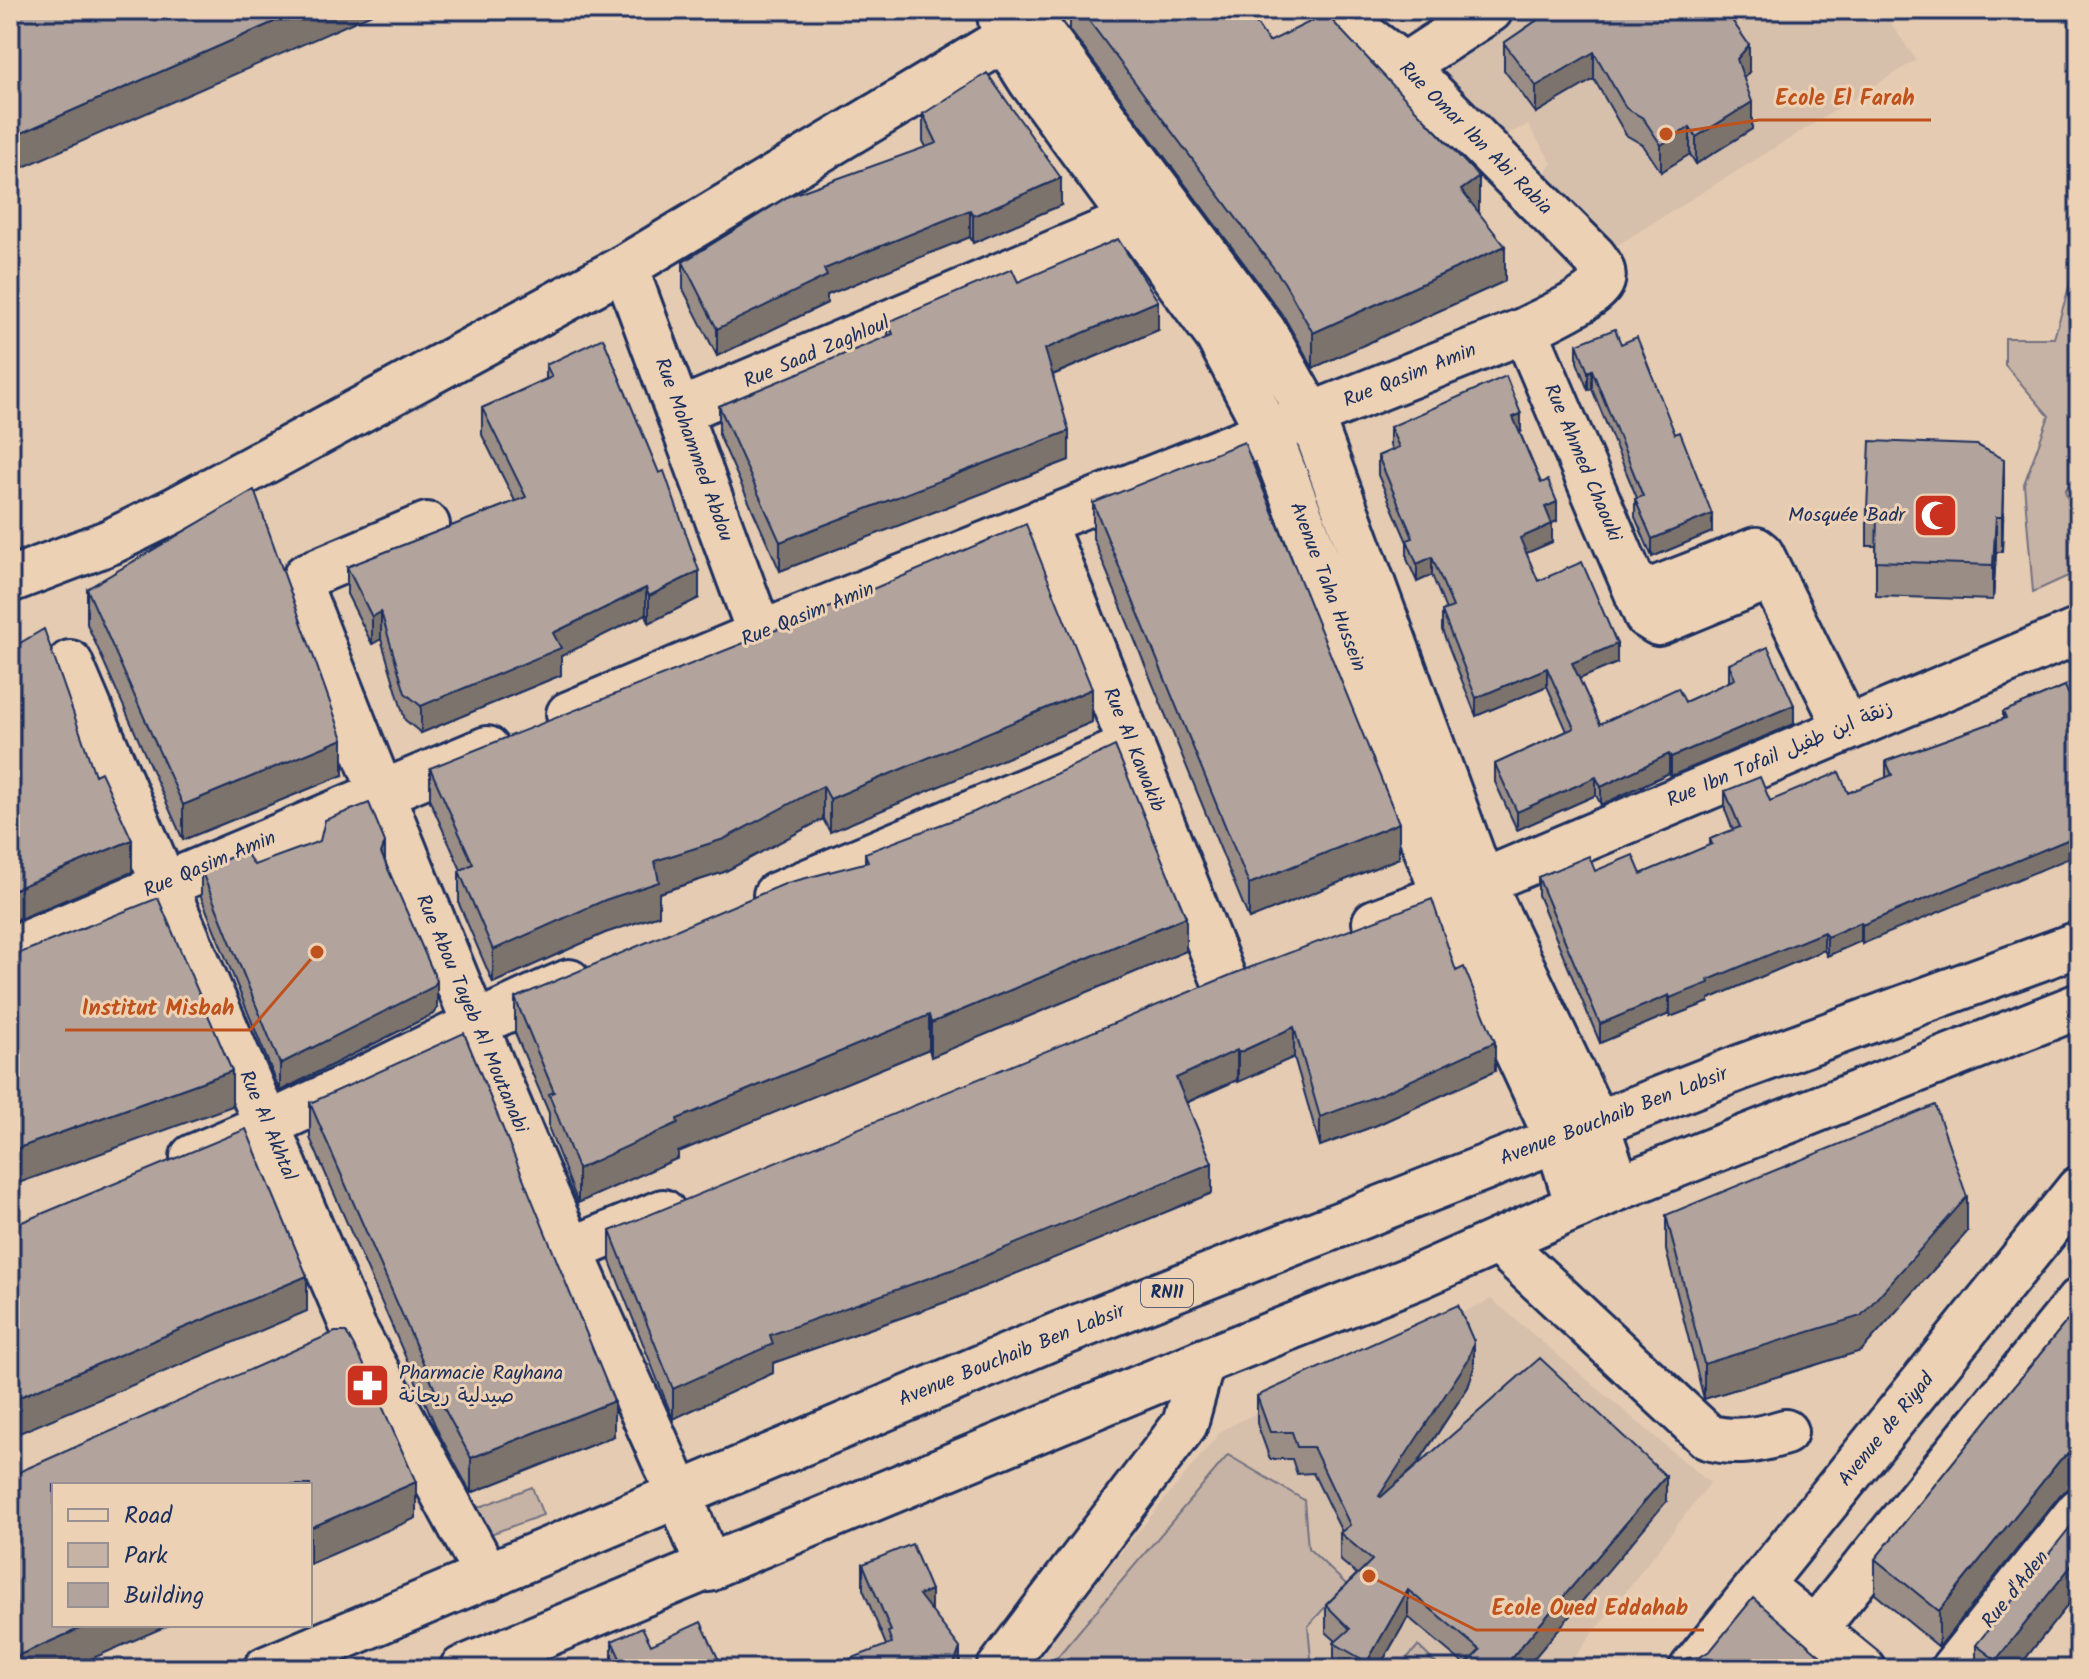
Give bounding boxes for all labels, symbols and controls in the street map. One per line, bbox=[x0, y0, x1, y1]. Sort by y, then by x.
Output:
street label: Rue Omar Ibn Abi Rabia bbox=[1390, 54, 1560, 224]
callout: Ecole El Farah bbox=[1759, 74, 1931, 120]
text: Ecole El Farah bbox=[1775, 82, 1915, 117]
street label: Rue Saad Zaghloul bbox=[739, 308, 895, 398]
street label: Rue Qasim Amin bbox=[1339, 335, 1481, 417]
street label: Rue Mohammed Abdou bbox=[645, 354, 741, 547]
street label: Rue Ahmed Chaouki bbox=[1534, 379, 1630, 548]
mosque icon: Mosquée Badr bbox=[1912, 492, 1960, 540]
street label: Avenue Taha Hussein bbox=[1280, 497, 1374, 677]
place label: Mosquée Badr bbox=[1788, 500, 1906, 532]
street label: Rue Qasim Amin bbox=[737, 574, 879, 656]
street label: Rue Al Kawakib bbox=[1093, 683, 1173, 818]
street label: Rue Ibn Tofail زنقة ابن طفيل bbox=[1662, 693, 1898, 817]
street label: Rue Qasim Amin bbox=[139, 823, 281, 907]
street label: Rue Abou Tayeb Al Moutanabi bbox=[406, 890, 536, 1140]
callout: Institut Misbah bbox=[65, 984, 250, 1030]
text: Institut Misbah bbox=[82, 992, 234, 1027]
street label: Avenue Bouchaib Ben Labsir bbox=[1495, 1058, 1734, 1175]
street label: Rue Al Akhtal bbox=[229, 1066, 305, 1187]
road number: RN11 bbox=[1141, 1279, 1193, 1307]
street label: Avenue Bouchaib Ben Labsir bbox=[894, 1295, 1131, 1416]
place label: Pharmacie Rayhana صيدلية ريحانة bbox=[399, 1358, 563, 1413]
pharmacy icon: Pharmacie Rayhana صيدلية ريحانة bbox=[344, 1362, 392, 1410]
street label: Avenue de Riyad bbox=[1831, 1365, 1944, 1494]
legend bbox=[52, 1483, 312, 1627]
text: Road bbox=[124, 1497, 173, 1536]
text: Park bbox=[124, 1537, 168, 1576]
street label: Rue d'Aden bbox=[1974, 1544, 2058, 1636]
text: Building bbox=[124, 1577, 204, 1616]
callout: Ecole Oued Eddahab bbox=[1476, 1584, 1704, 1630]
text: Ecole Oued Eddahab bbox=[1492, 1592, 1688, 1627]

